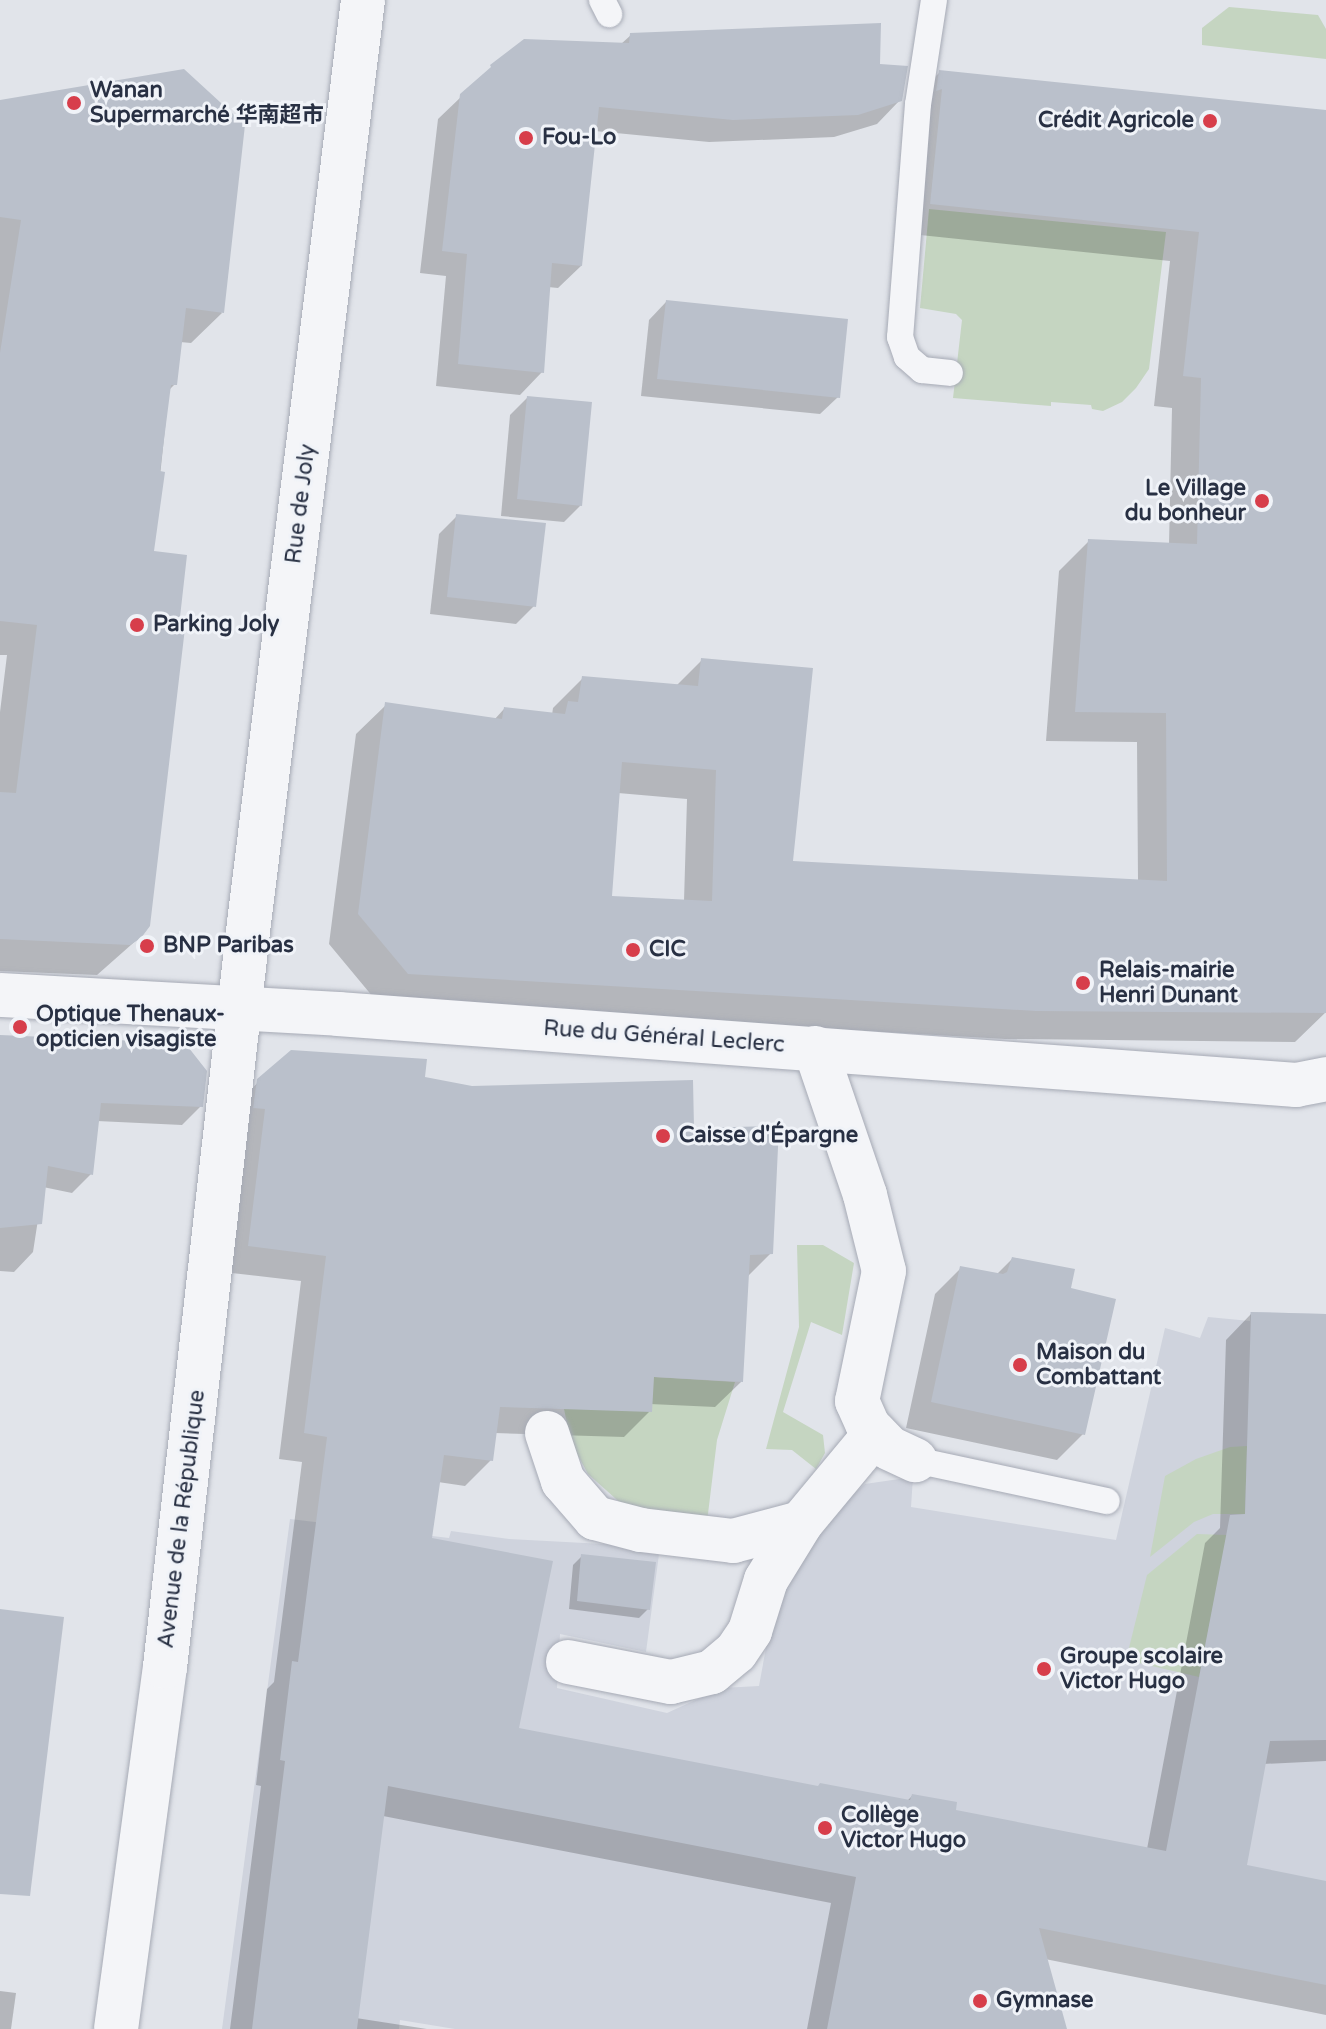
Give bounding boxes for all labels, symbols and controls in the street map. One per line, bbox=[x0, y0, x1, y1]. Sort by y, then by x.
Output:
place label: Wanan Supermarché 华南超市 bbox=[90, 77, 323, 128]
marker: Wanan Supermarché 华南超市 bbox=[65, 94, 83, 112]
place label: Crédit Agricole bbox=[1038, 108, 1194, 134]
marker: Crédit Agricole bbox=[1201, 112, 1219, 130]
place label: Fou-Lo bbox=[542, 125, 616, 151]
marker: Fou-Lo bbox=[517, 129, 535, 147]
street label: Rue de Joly bbox=[281, 443, 321, 565]
place label: Le Village du bonheur bbox=[1125, 475, 1246, 526]
marker: Le Village du bonheur bbox=[1253, 492, 1271, 510]
place label: Parking Joly bbox=[153, 612, 279, 638]
marker: Parking Joly bbox=[128, 616, 146, 634]
place label: BNP Paribas bbox=[163, 933, 294, 959]
marker: BNP Paribas bbox=[138, 937, 156, 955]
place label: CIC bbox=[649, 937, 686, 963]
marker: CIC bbox=[624, 941, 642, 959]
place label: Relais-mairie Henri Dunant bbox=[1099, 957, 1238, 1008]
marker: Relais-mairie Henri Dunant bbox=[1074, 974, 1092, 992]
place label: Optique Thenaux- opticien visagiste bbox=[36, 1001, 225, 1052]
street label: Rue du Général Leclerc bbox=[542, 1015, 786, 1059]
marker: Optique Thenaux- opticien visagiste bbox=[11, 1018, 29, 1036]
place label: Caisse d'Épargne bbox=[679, 1123, 858, 1149]
marker: Caisse d'Épargne bbox=[654, 1127, 672, 1145]
place label: Maison du Combattant bbox=[1036, 1339, 1161, 1390]
marker: Maison du Combattant bbox=[1011, 1356, 1029, 1374]
street label: Avenue de la République bbox=[153, 1388, 211, 1650]
place label: Groupe scolaire Victor Hugo bbox=[1060, 1643, 1223, 1694]
marker: Groupe scolaire Victor Hugo bbox=[1035, 1660, 1053, 1678]
place label: Collège Victor Hugo bbox=[841, 1802, 966, 1854]
marker: Collège Victor Hugo bbox=[816, 1819, 834, 1837]
place label: Gymnase bbox=[996, 1988, 1093, 2014]
marker: Gymnase bbox=[971, 1992, 989, 2010]

